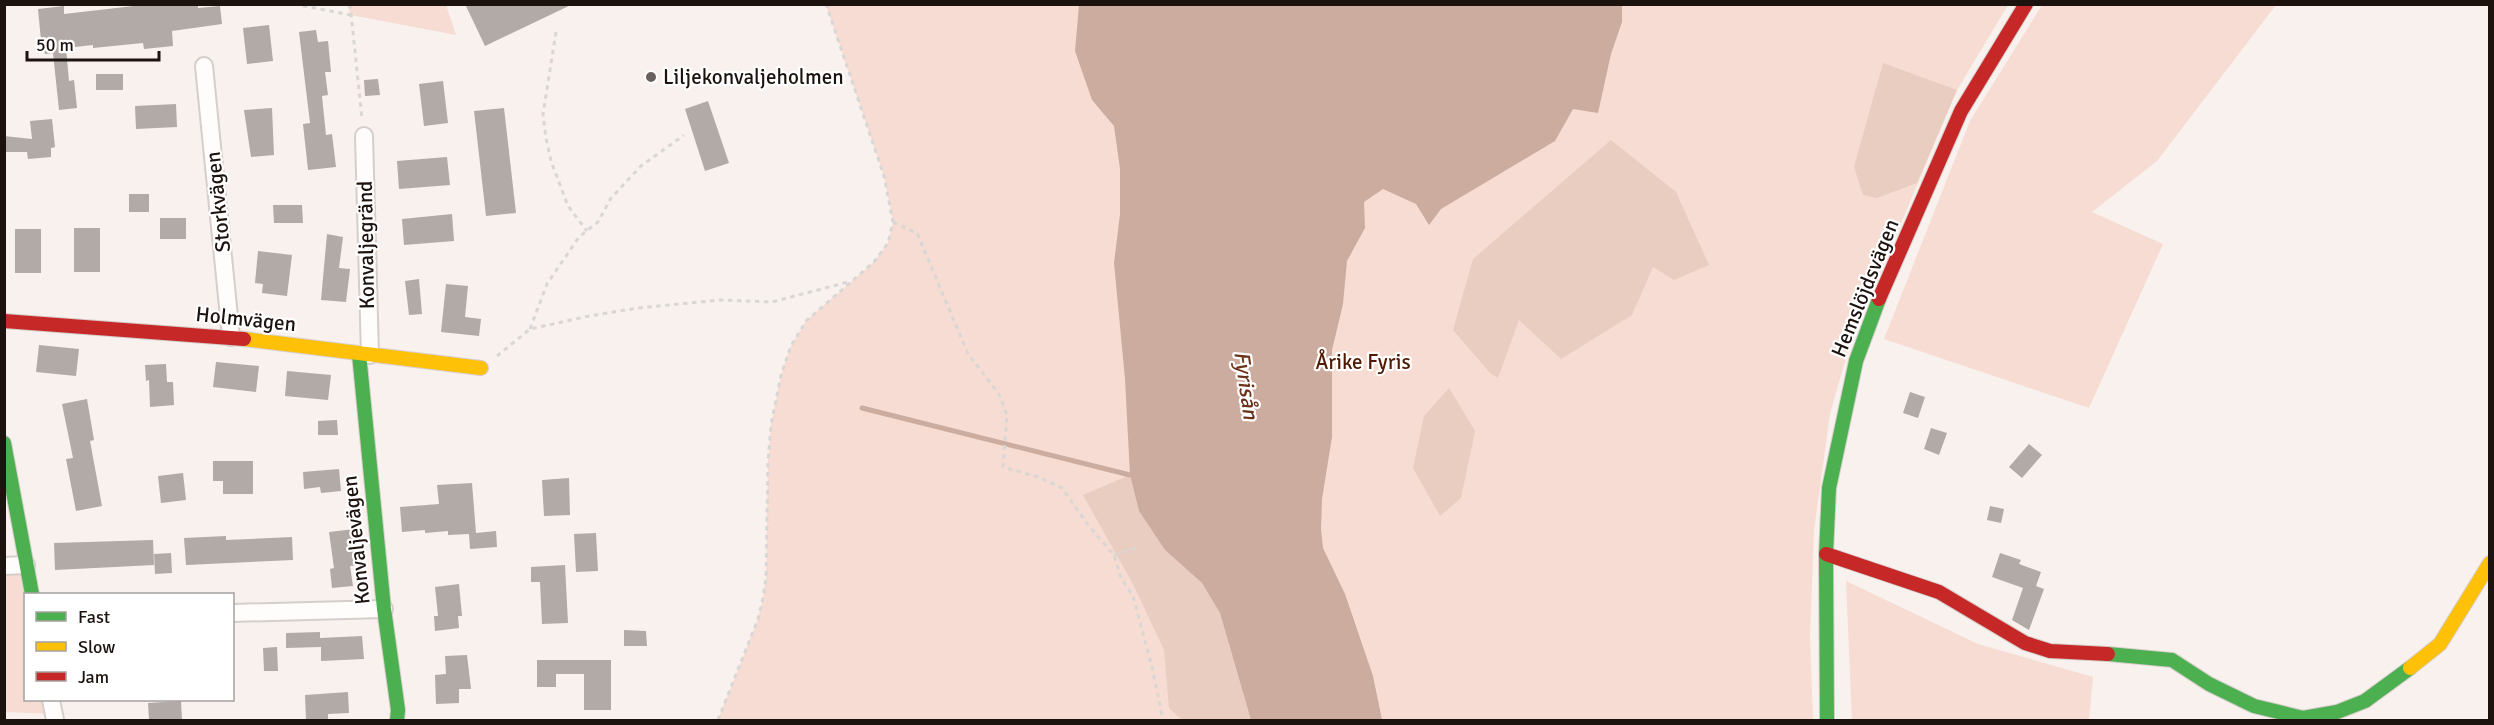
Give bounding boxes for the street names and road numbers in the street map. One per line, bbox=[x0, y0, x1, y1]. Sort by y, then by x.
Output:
street label: Storkvägen bbox=[200, 150, 236, 254]
street label: Konvaljegränd bbox=[352, 180, 380, 310]
street label: Hemslöjdsvägen bbox=[1825, 215, 1905, 361]
street label: Holmvägen bbox=[194, 301, 298, 337]
street label: Konvaljevägen bbox=[336, 474, 376, 606]

